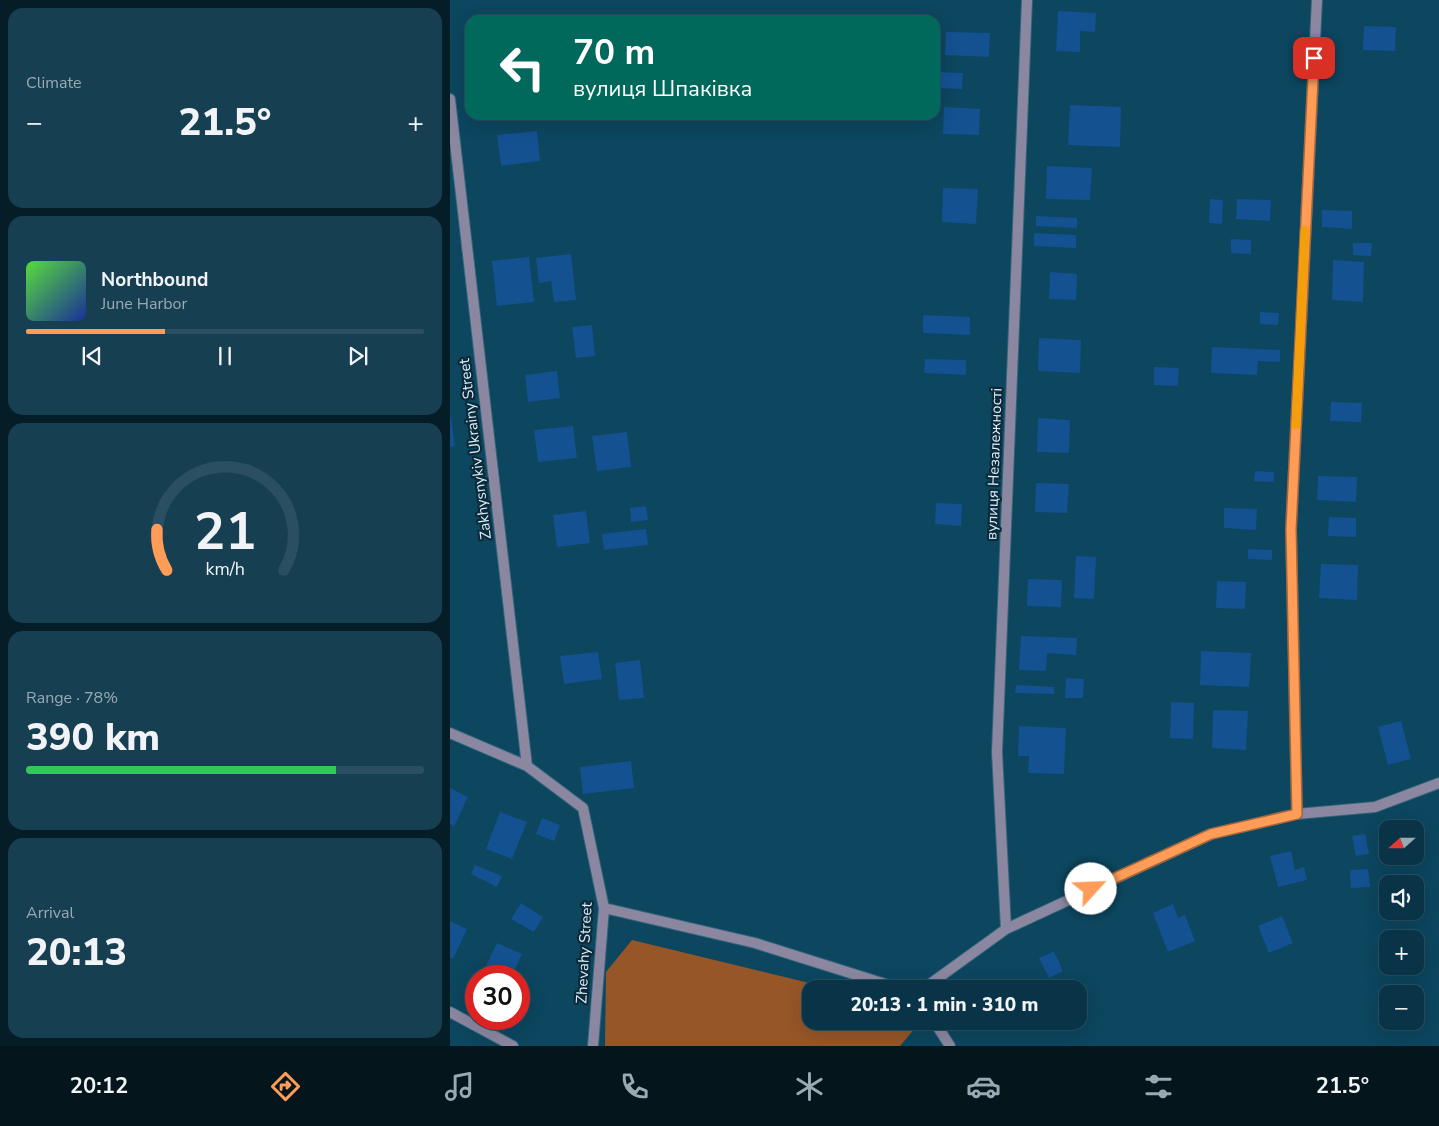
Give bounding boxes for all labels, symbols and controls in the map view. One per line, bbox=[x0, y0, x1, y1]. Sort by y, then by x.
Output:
text: 70 m bbox=[573, 29, 655, 76]
icon: left bbox=[490, 35, 555, 100]
pin bbox=[1293, 37, 1335, 79]
icon: arrive bbox=[1300, 44, 1328, 72]
text: Climate bbox=[26, 72, 81, 94]
text: вулиця Шпаківка bbox=[573, 74, 752, 104]
text: 21.5° bbox=[179, 97, 271, 148]
text: − bbox=[26, 104, 43, 142]
text: + bbox=[407, 104, 424, 142]
text: Northbound bbox=[101, 267, 208, 293]
text: June Harbor bbox=[101, 293, 187, 315]
icon: previous bbox=[78, 342, 106, 370]
icon: pause bbox=[211, 342, 239, 370]
icon: next bbox=[344, 342, 372, 370]
street label: Zakhysnykiv Ukrainy Street bbox=[454, 357, 496, 541]
street label: вулиця Незалежності bbox=[981, 388, 1007, 540]
text: 21 bbox=[194, 496, 256, 567]
text: km/h bbox=[205, 557, 245, 581]
text: Range · 78% bbox=[26, 687, 118, 709]
text: 390 km bbox=[26, 712, 160, 763]
north arrow bbox=[1379, 820, 1424, 865]
map controls bbox=[1379, 820, 1424, 1030]
position arrow bbox=[1064, 862, 1116, 914]
button: sound bbox=[1379, 875, 1424, 920]
street label: Zhevahy Street bbox=[571, 901, 597, 1004]
text: Arrival bbox=[26, 902, 74, 924]
text: 20:13 bbox=[26, 927, 127, 978]
button: + bbox=[1379, 930, 1424, 975]
speed limit sign: 30 bbox=[465, 965, 530, 1030]
button: − bbox=[1379, 985, 1424, 1030]
text: 20:13 · 1 min · 310 m bbox=[851, 992, 1038, 1018]
icon: directions bbox=[268, 1069, 303, 1104]
icon: music bbox=[442, 1069, 477, 1104]
icon: phone bbox=[617, 1069, 652, 1104]
icon: climate bbox=[792, 1069, 827, 1104]
icon: car bbox=[966, 1069, 1001, 1104]
icon: filters bbox=[1141, 1069, 1176, 1104]
text: 20:12 bbox=[70, 1071, 128, 1101]
text: 21.5° bbox=[1316, 1071, 1369, 1101]

